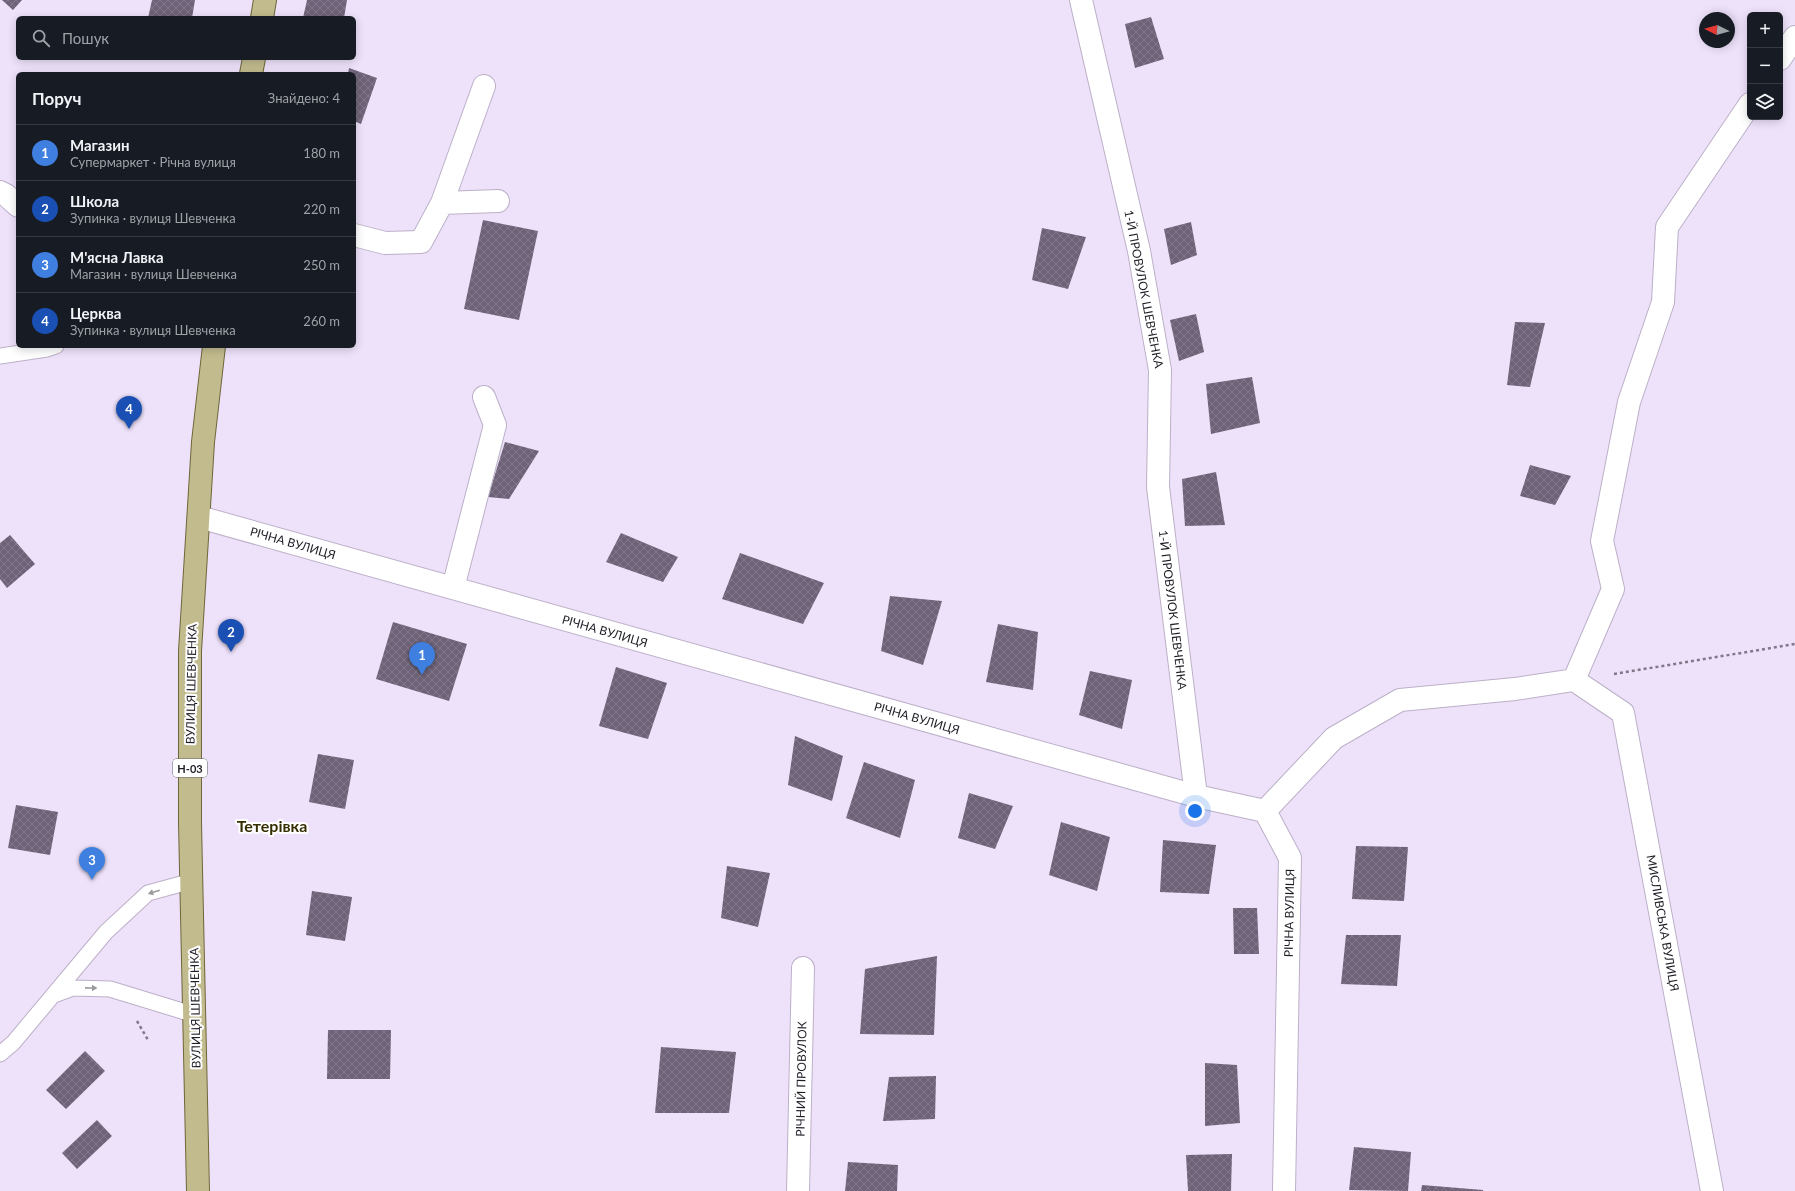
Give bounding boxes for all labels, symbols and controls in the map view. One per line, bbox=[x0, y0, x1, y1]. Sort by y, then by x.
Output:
north arrow bbox=[1699, 12, 1735, 48]
map controls bbox=[1747, 12, 1783, 120]
button: + bbox=[1747, 12, 1783, 48]
search box bbox=[16, 16, 356, 60]
icon: search bbox=[30, 27, 52, 49]
text: Пошук bbox=[62, 29, 109, 47]
button: − bbox=[1747, 48, 1783, 84]
button: layers bbox=[1747, 84, 1783, 120]
text: Поруч bbox=[32, 88, 82, 109]
text: Знайдено: 4 bbox=[268, 90, 340, 106]
text: Магазин bbox=[70, 136, 130, 154]
text: 1 bbox=[41, 145, 49, 161]
text: 180 m bbox=[303, 145, 340, 161]
text: Супермаркет · Річна вулиця bbox=[70, 154, 236, 170]
text: Школа bbox=[70, 192, 119, 210]
text: 2 bbox=[41, 201, 49, 217]
text: 220 m bbox=[303, 201, 340, 217]
street label: 1-Й ПРОВУЛОК ШЕВЧЕНКА bbox=[1121, 209, 1167, 370]
text: Зупинка · вулиця Шевченка bbox=[70, 210, 236, 226]
text: М'ясна Лавка bbox=[70, 248, 164, 266]
text: 3 bbox=[41, 257, 49, 273]
text: 250 m bbox=[303, 257, 340, 273]
text: Магазин · вулиця Шевченка bbox=[70, 266, 237, 282]
text: Церква bbox=[70, 304, 121, 322]
text: 4 bbox=[41, 313, 49, 329]
text: 260 m bbox=[303, 313, 340, 329]
text: Зупинка · вулиця Шевченка bbox=[70, 322, 236, 338]
pin: 4 bbox=[116, 396, 142, 429]
street label: РІЧНА ВУЛИЦЯ bbox=[248, 524, 338, 562]
street label: 1-Й ПРОВУЛОК ШЕВЧЕНКА bbox=[1156, 529, 1190, 692]
street label: РІЧНА ВУЛИЦЯ bbox=[560, 612, 650, 650]
pin: 2 bbox=[218, 619, 244, 652]
street label: ВУЛИЦЯ ШЕВЧЕНКА bbox=[182, 623, 200, 744]
pin: 1 bbox=[409, 642, 435, 675]
street label: РІЧНА ВУЛИЦЯ bbox=[872, 699, 962, 737]
road number: Н-03 bbox=[173, 759, 207, 777]
your location bbox=[1185, 801, 1205, 821]
district label: Тетерівка bbox=[237, 816, 307, 835]
pin: 3 bbox=[79, 847, 105, 880]
street label: МИСЛИВСЬКА ВУЛИЦЯ bbox=[1644, 854, 1682, 992]
street label: РІЧНА ВУЛИЦЯ bbox=[1281, 869, 1297, 957]
one-way arrow bbox=[148, 889, 160, 895]
street label: ВУЛИЦЯ ШЕВЧЕНКА bbox=[186, 947, 204, 1068]
one-way arrow bbox=[85, 985, 98, 991]
street label: РІЧНИЙ ПРОВУЛОК bbox=[792, 1021, 810, 1137]

